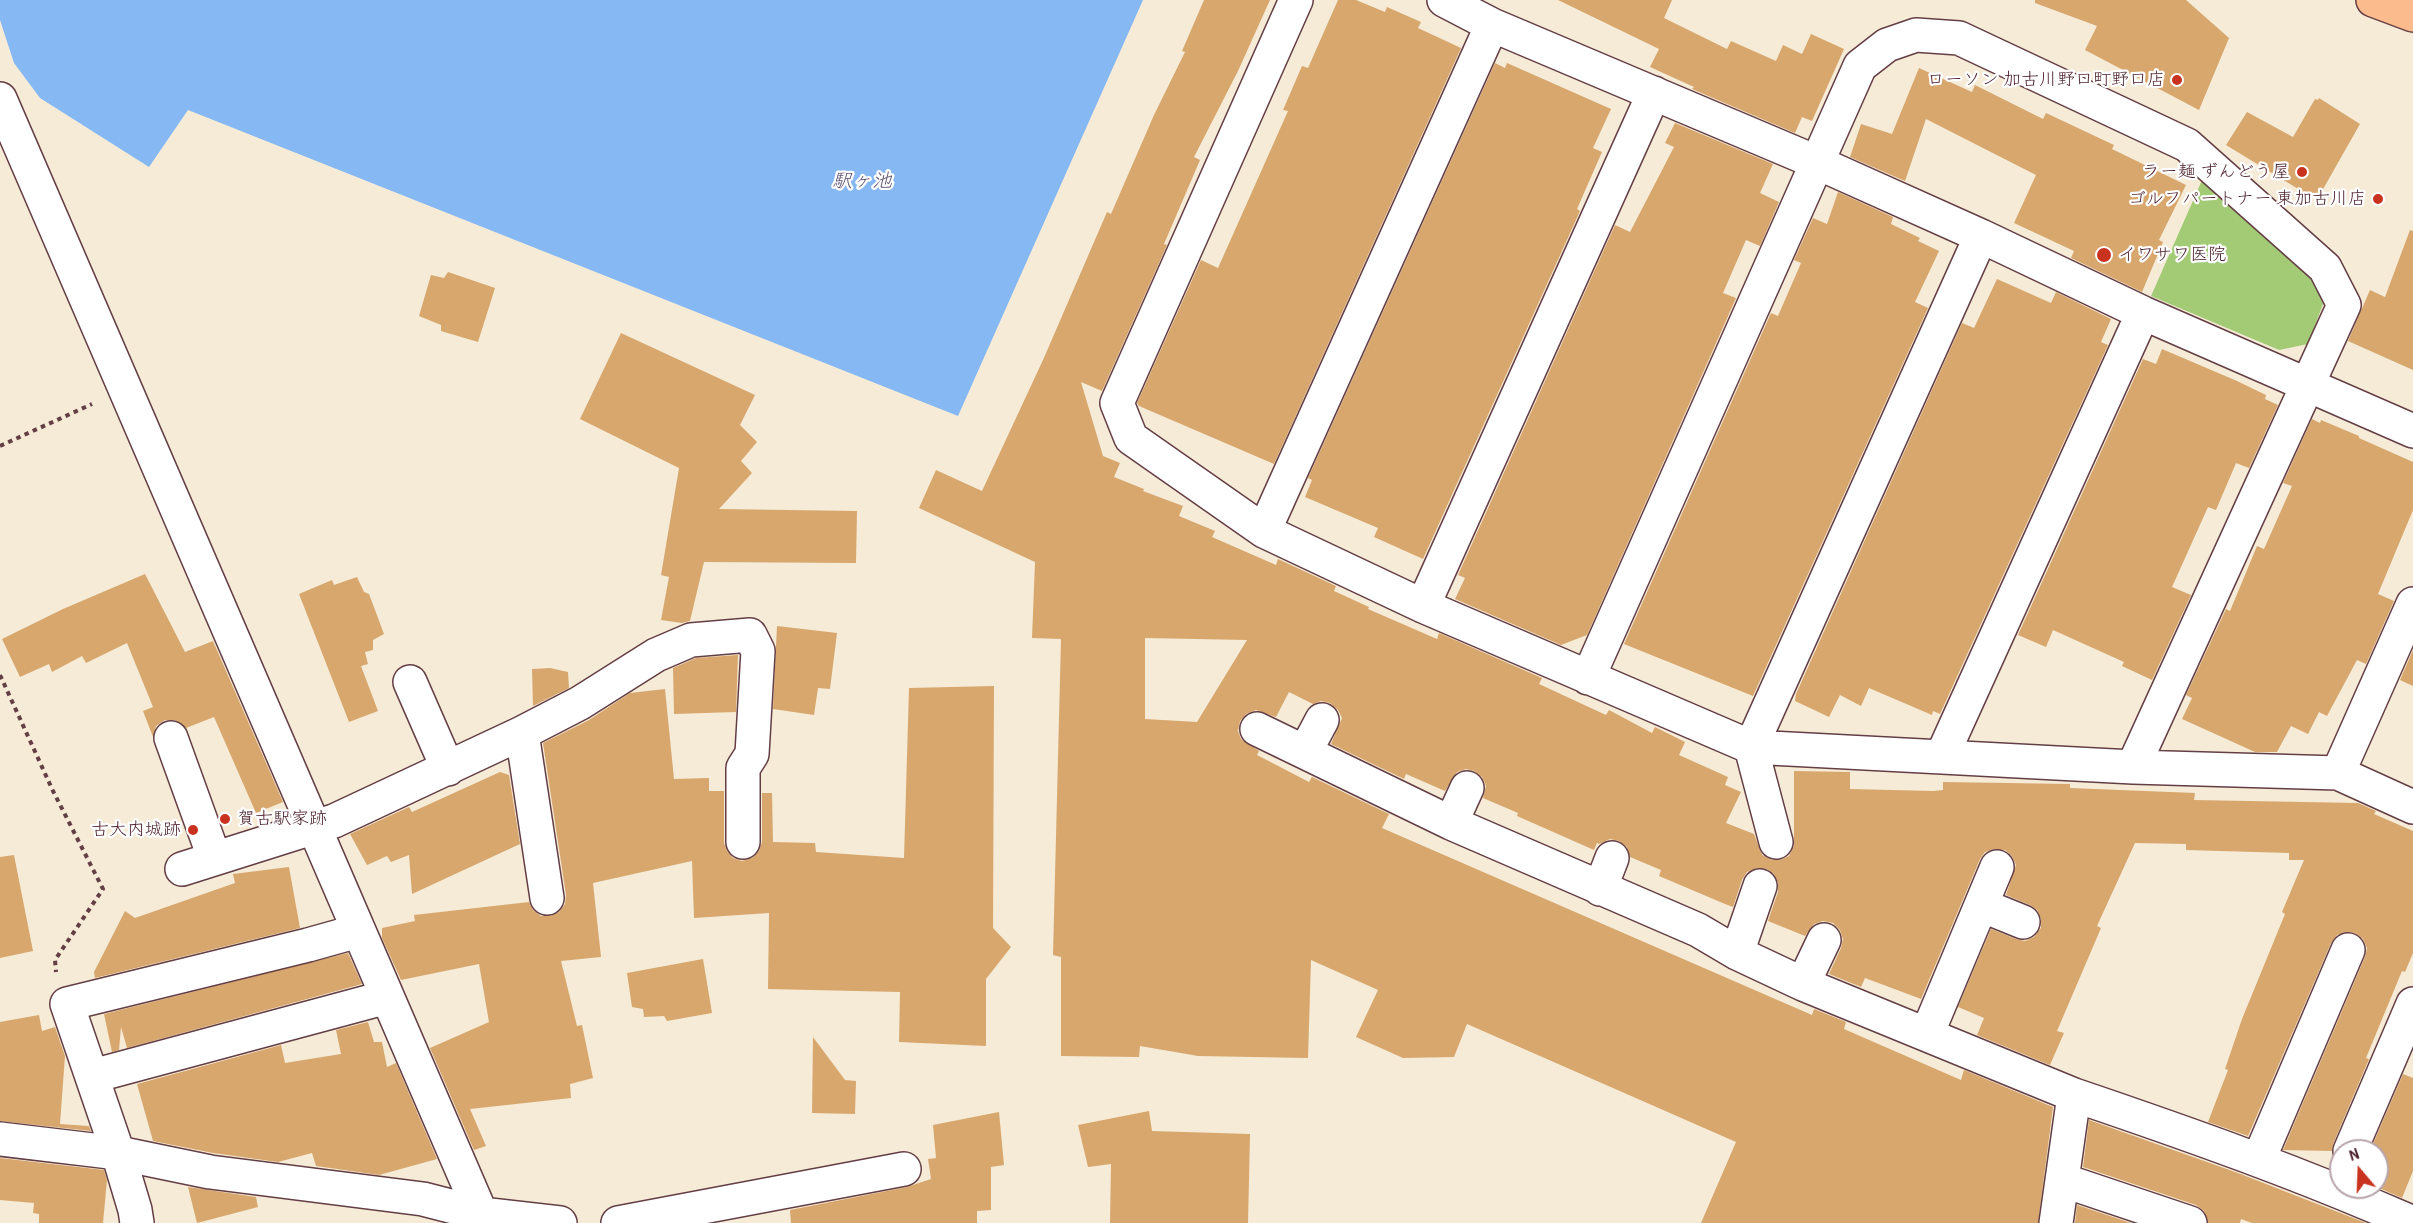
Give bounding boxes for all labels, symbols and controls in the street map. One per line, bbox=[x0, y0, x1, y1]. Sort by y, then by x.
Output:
place label: ローソン 加古川野口町野口店 bbox=[1927, 69, 2165, 91]
marker: ローソン 加古川野口町野口店 bbox=[2170, 73, 2184, 87]
place label: ラー麺 ずんどう屋 bbox=[2142, 161, 2290, 183]
marker: ラー麺 ずんどう屋 bbox=[2295, 165, 2309, 179]
water label: 駅ヶ池 bbox=[832, 170, 892, 194]
place label: ゴルフパートナー 東加古川店 bbox=[2128, 188, 2366, 210]
marker: ゴルフパートナー 東加古川店 bbox=[2371, 192, 2385, 206]
place label: イワサワ医院 bbox=[2118, 244, 2226, 266]
marker: イワサワ医院 bbox=[2095, 246, 2113, 264]
place label: 賀古駅家跡 bbox=[237, 808, 327, 830]
marker: 賀古駅家跡 bbox=[218, 812, 232, 826]
place label: 古大内城跡 bbox=[91, 819, 181, 841]
marker: 古大内城跡 bbox=[186, 823, 200, 837]
north arrow bbox=[2329, 1139, 2389, 1199]
text: N bbox=[2346, 1142, 2361, 1166]

